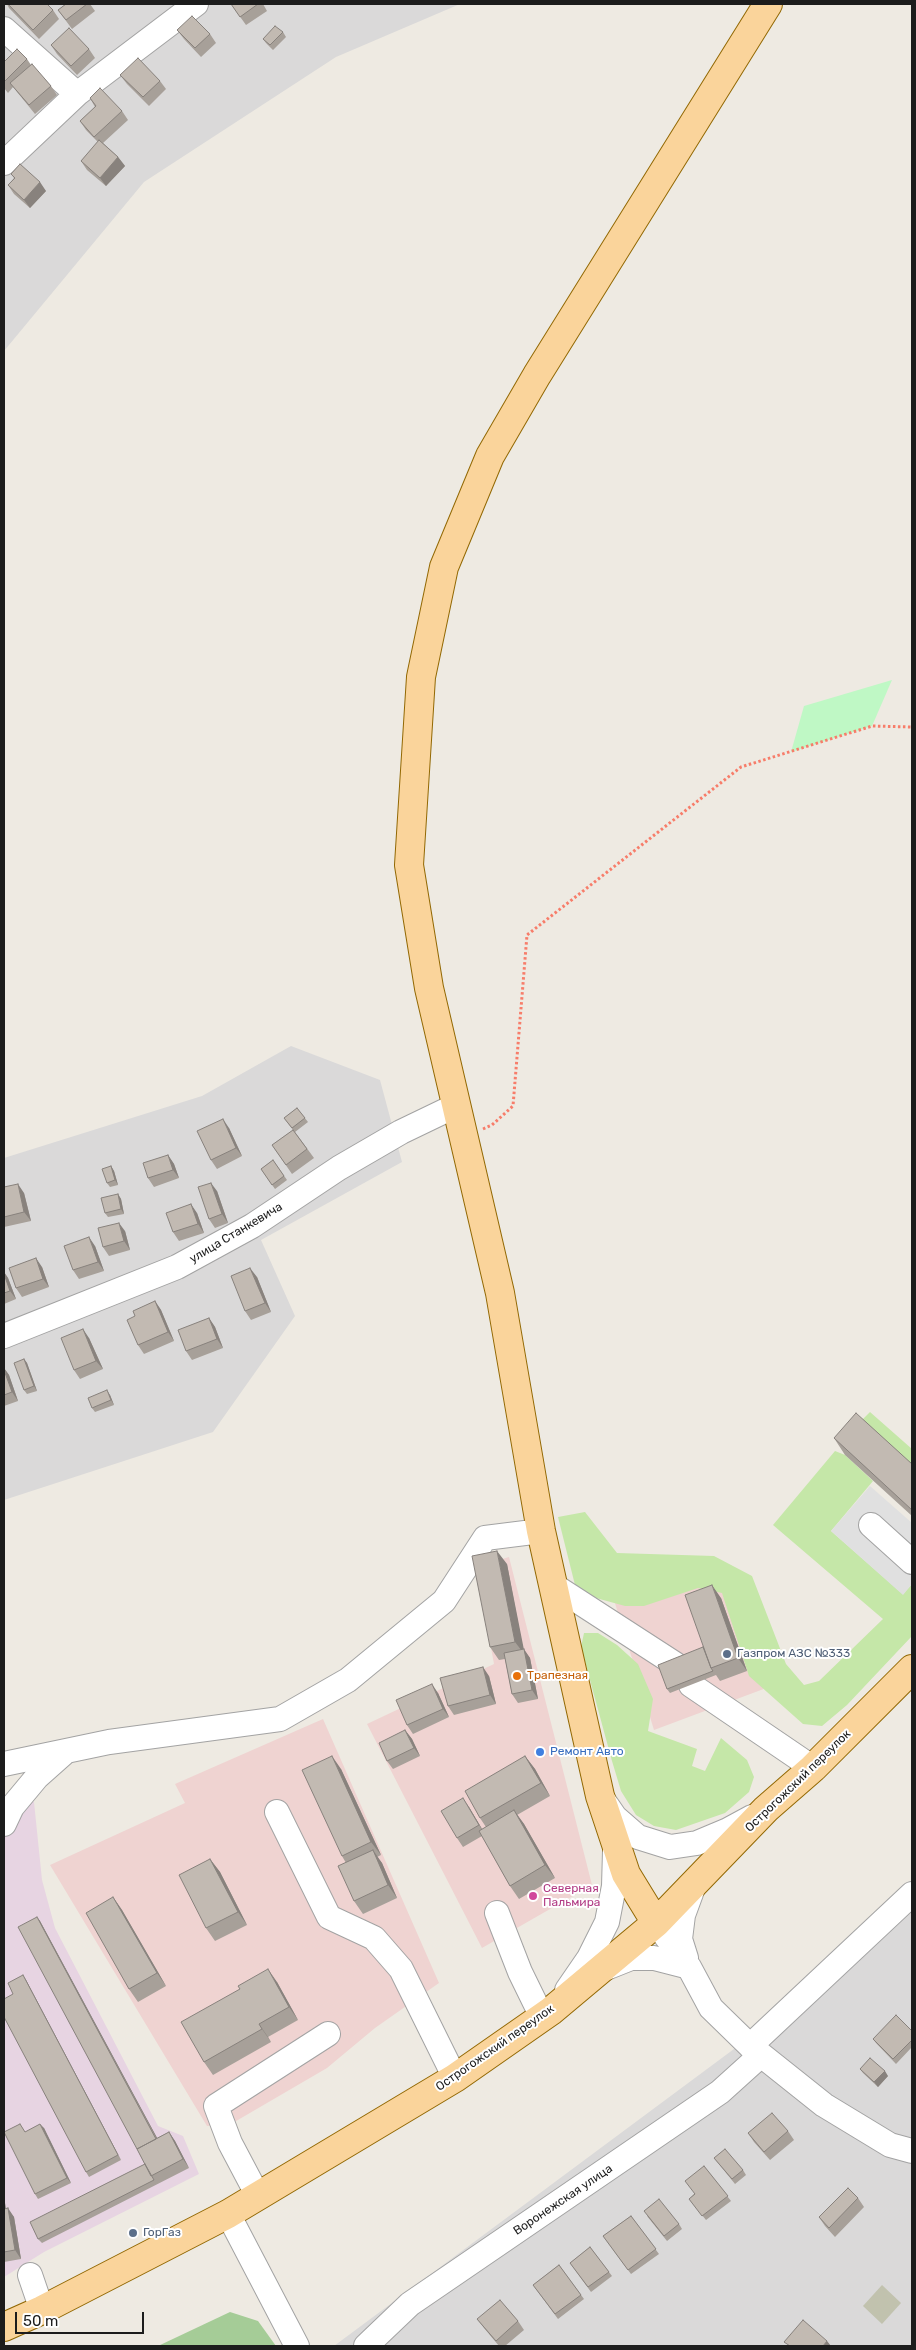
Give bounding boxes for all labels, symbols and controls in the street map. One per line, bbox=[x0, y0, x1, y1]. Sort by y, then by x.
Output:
street label: улица Станкевича bbox=[187, 1200, 285, 1266]
place label: Газпром АЗС №333 bbox=[737, 1647, 850, 1661]
marker: Газпром АЗС №333 bbox=[721, 1648, 733, 1660]
place label: Трапезная bbox=[527, 1669, 588, 1683]
marker: Трапезная bbox=[511, 1670, 523, 1682]
street label: Острогожский переулок bbox=[742, 1727, 854, 1835]
place label: Ремонт Авто bbox=[550, 1745, 624, 1759]
marker: Ремонт Авто bbox=[534, 1746, 546, 1758]
place label: Северная Пальмира bbox=[543, 1882, 600, 1910]
marker: Северная Пальмира bbox=[527, 1890, 539, 1902]
street label: Острогожский переулок bbox=[433, 2002, 557, 2094]
street label: Воронежская улица bbox=[511, 2162, 615, 2238]
place label: ГорГаз bbox=[143, 2226, 181, 2240]
marker: ГорГаз bbox=[127, 2227, 139, 2239]
scale bar bbox=[18, 2302, 146, 2334]
text: 50 m bbox=[23, 2312, 58, 2330]

